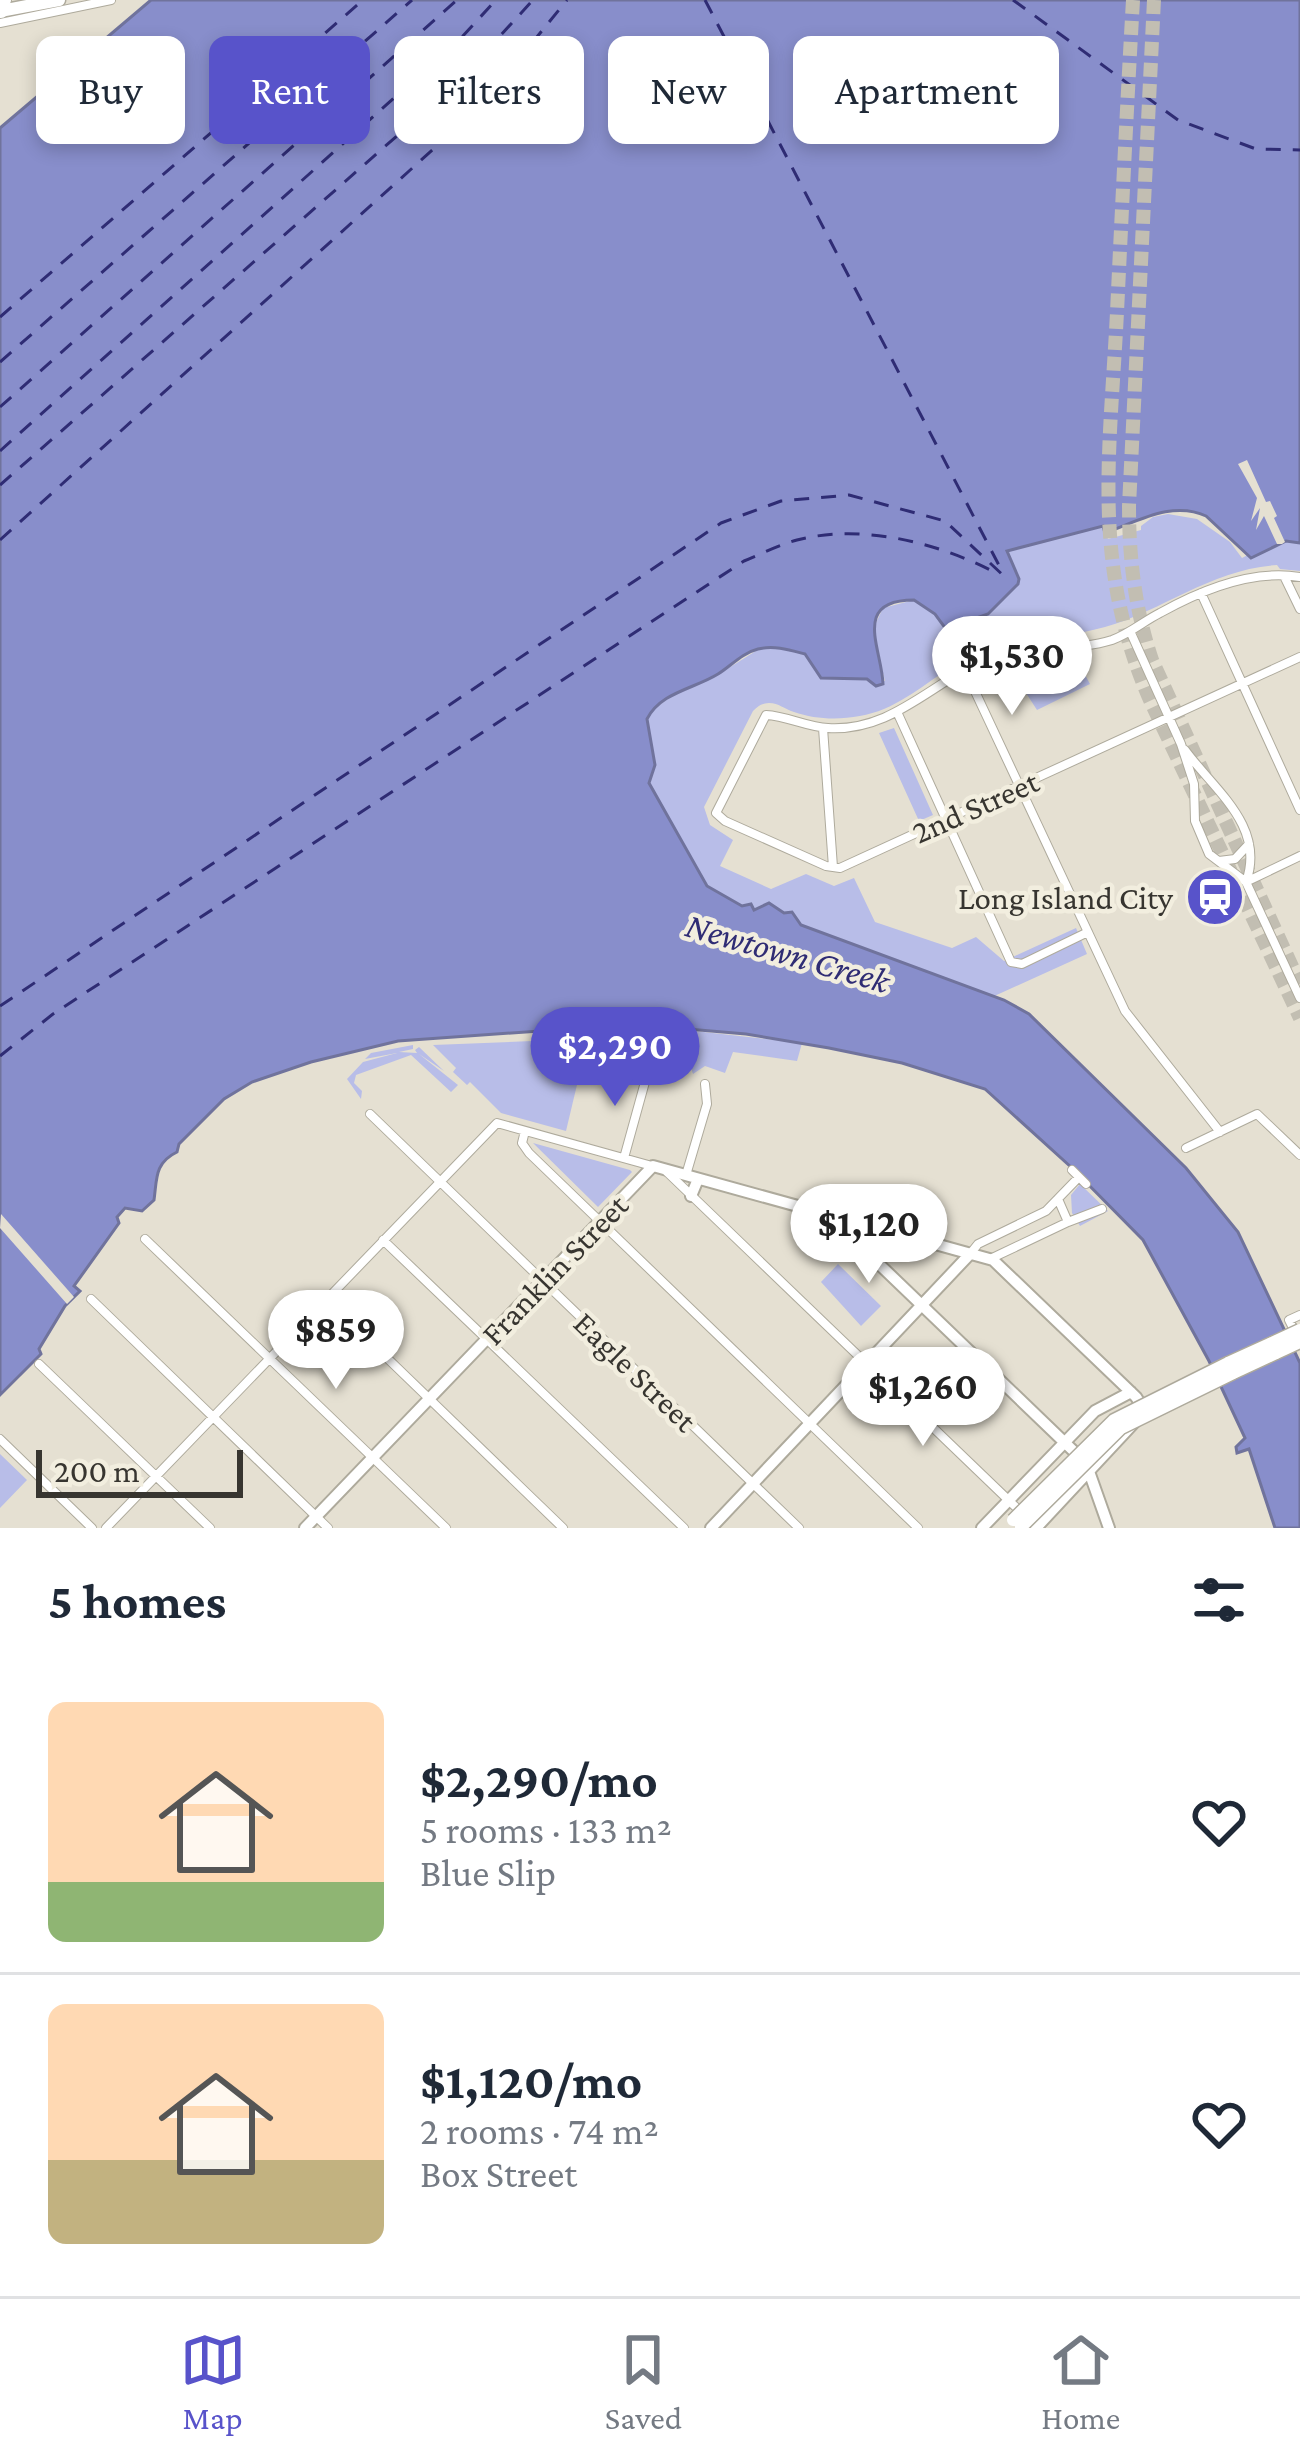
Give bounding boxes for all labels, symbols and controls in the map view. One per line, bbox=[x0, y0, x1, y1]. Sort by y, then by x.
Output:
chip: Buy bbox=[36, 36, 185, 144]
chip: Rent bbox=[209, 36, 370, 144]
chip: Filters bbox=[394, 36, 584, 144]
chip: New bbox=[608, 36, 769, 144]
chip: Apartment bbox=[793, 36, 1059, 144]
pin: $1,530 bbox=[914, 616, 1110, 718]
text: $1,530 bbox=[959, 633, 1065, 676]
street label: 2nd Street bbox=[906, 762, 1045, 851]
station icon: Long Island City bbox=[1184, 866, 1246, 928]
place label: Long Island City bbox=[958, 879, 1174, 916]
water label: Newtown Creek bbox=[681, 905, 895, 1001]
pin: $2,290 bbox=[517, 1007, 713, 1109]
text: $2,290 bbox=[558, 1024, 672, 1067]
pin: $1,120 bbox=[771, 1184, 967, 1286]
street label: Franklin Street bbox=[474, 1186, 636, 1352]
text: $1,120 bbox=[817, 1201, 921, 1244]
pin: $859 bbox=[265, 1290, 407, 1392]
street label: Eagle Street bbox=[567, 1304, 705, 1440]
text: $859 bbox=[295, 1307, 377, 1350]
pin: $1,260 bbox=[825, 1347, 1021, 1449]
text: $1,260 bbox=[868, 1364, 978, 1407]
scale bar bbox=[36, 1444, 243, 1497]
text: 200 m bbox=[54, 1452, 140, 1489]
icon: filters bbox=[1186, 1567, 1252, 1633]
text: 5 homes bbox=[48, 1572, 226, 1629]
icon: home bbox=[144, 1750, 288, 1894]
text: $2,290/mo bbox=[420, 1751, 658, 1808]
icon: heart bbox=[1186, 1789, 1252, 1855]
text: 5 rooms · 133 m² bbox=[420, 1808, 672, 1851]
text: Blue Slip bbox=[420, 1851, 556, 1894]
icon: home bbox=[144, 2052, 288, 2196]
text: $1,120/mo bbox=[420, 2052, 642, 2109]
icon: heart bbox=[1186, 2091, 1252, 2157]
text: 2 rooms · 74 m² bbox=[420, 2109, 659, 2152]
text: Box Street bbox=[420, 2152, 577, 2195]
tab: Map bbox=[180, 2327, 246, 2436]
tab: Saved bbox=[605, 2327, 682, 2436]
tab: Home bbox=[1041, 2327, 1120, 2436]

